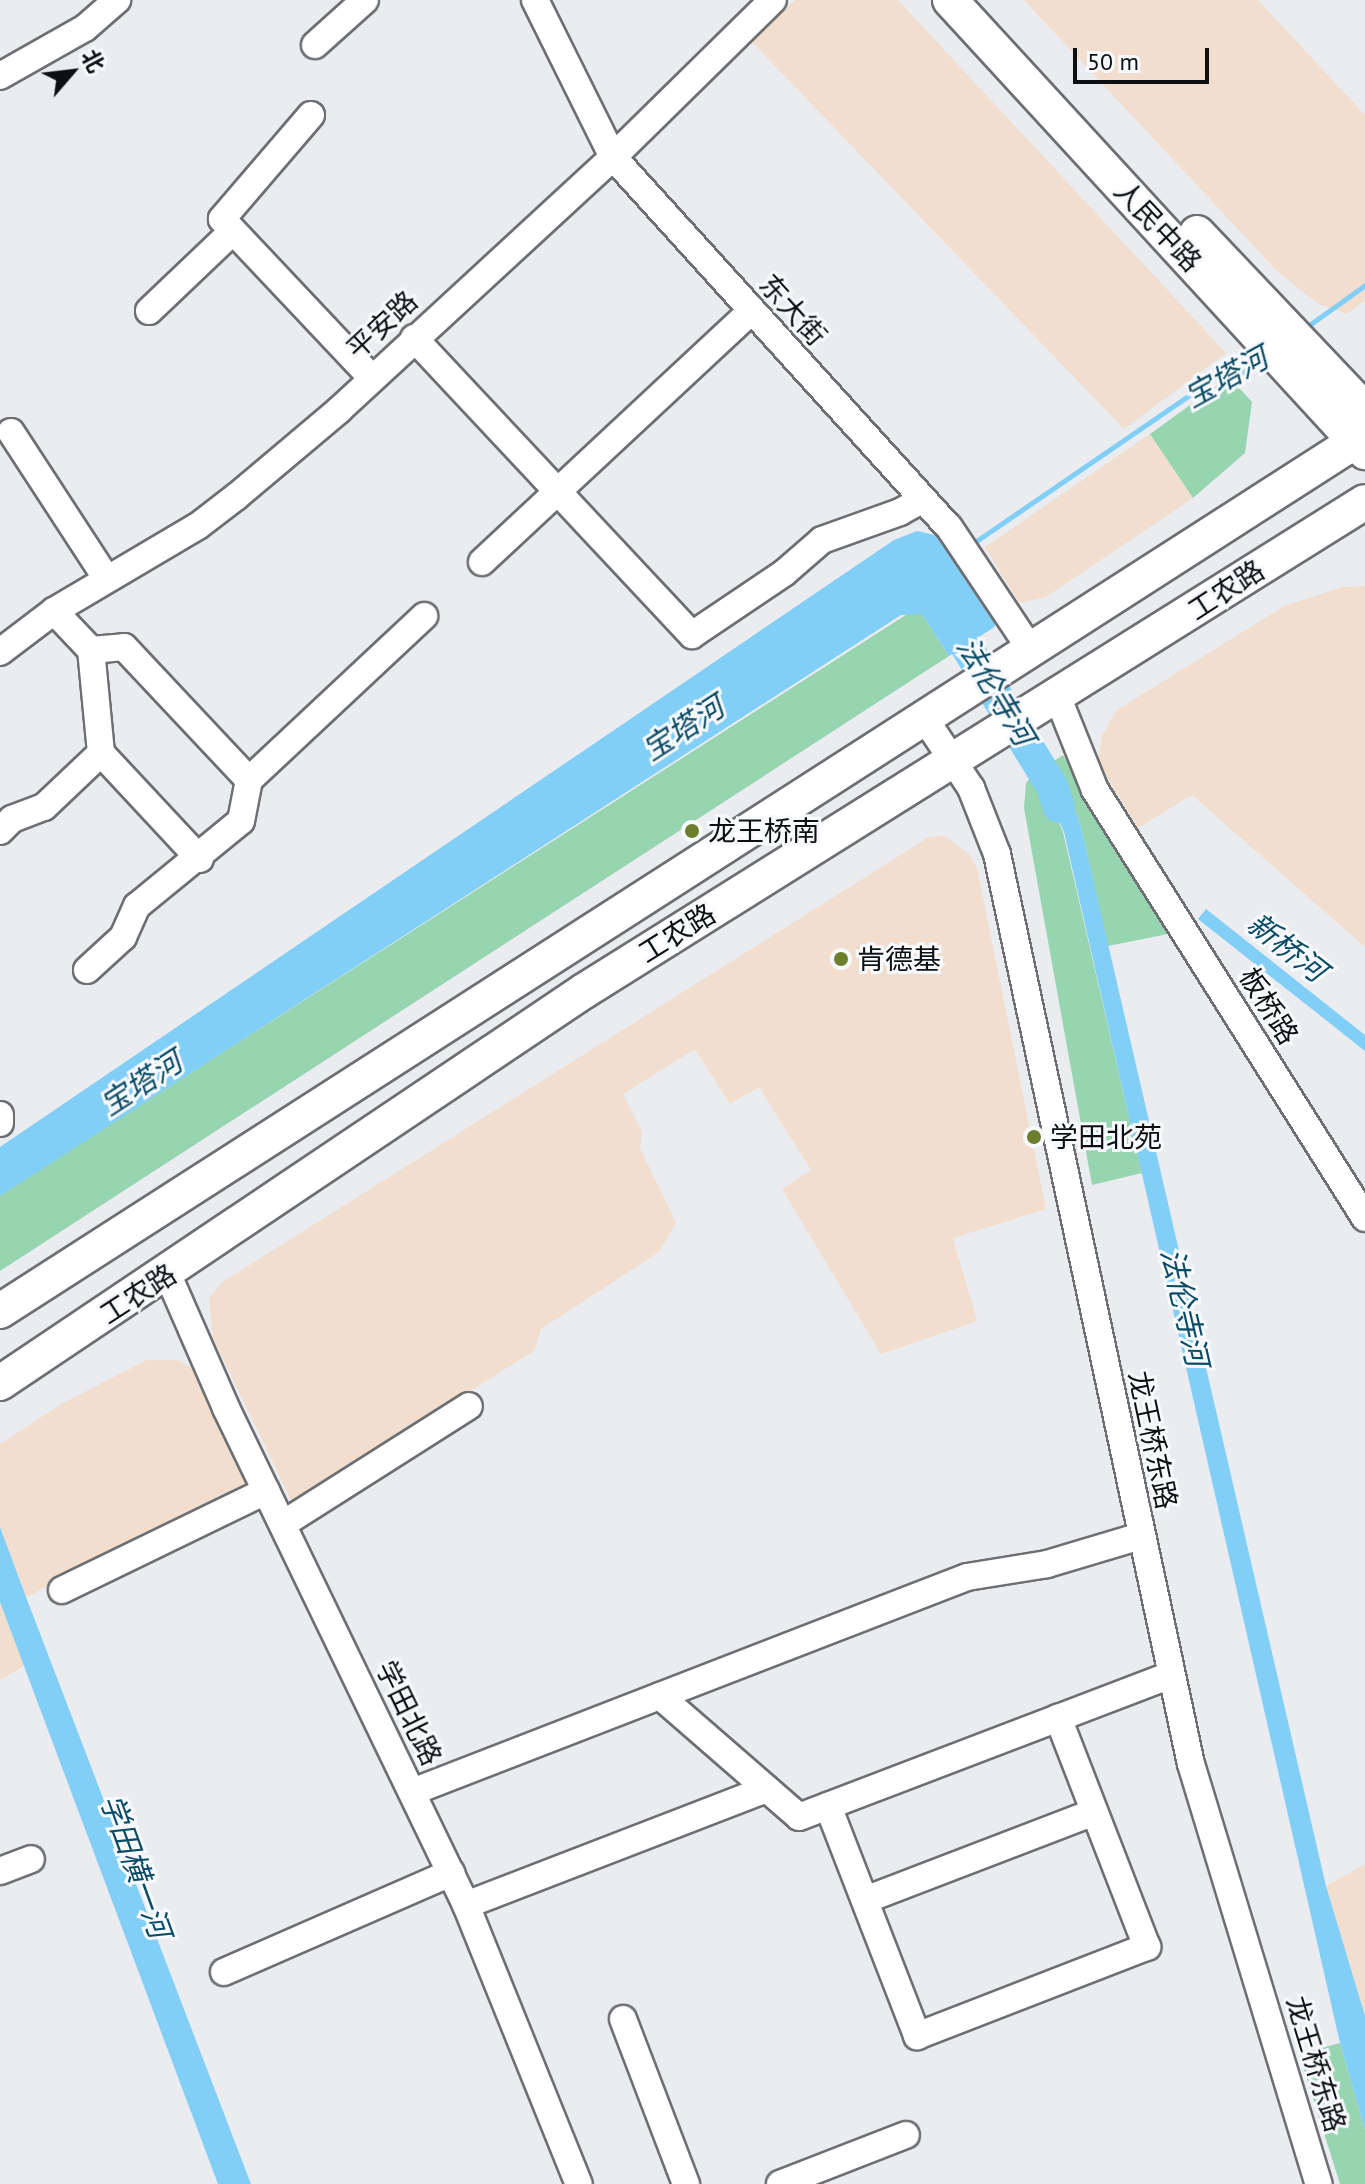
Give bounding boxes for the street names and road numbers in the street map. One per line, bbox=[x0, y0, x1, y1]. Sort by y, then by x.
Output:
street label: 人民中路 bbox=[1108, 174, 1208, 278]
street label: 东大街 bbox=[752, 268, 834, 352]
street label: 平安路 bbox=[340, 284, 424, 366]
street label: 工农路 bbox=[1182, 553, 1270, 627]
street label: 工农路 bbox=[632, 896, 722, 970]
street label: 板桥路 bbox=[1232, 961, 1306, 1051]
street label: 工农路 bbox=[94, 1257, 182, 1331]
street label: 龙王桥东路 bbox=[1122, 1368, 1184, 1512]
street label: 学田北路 bbox=[369, 1655, 449, 1771]
street label: 龙王桥东路 bbox=[1279, 1992, 1353, 2136]

